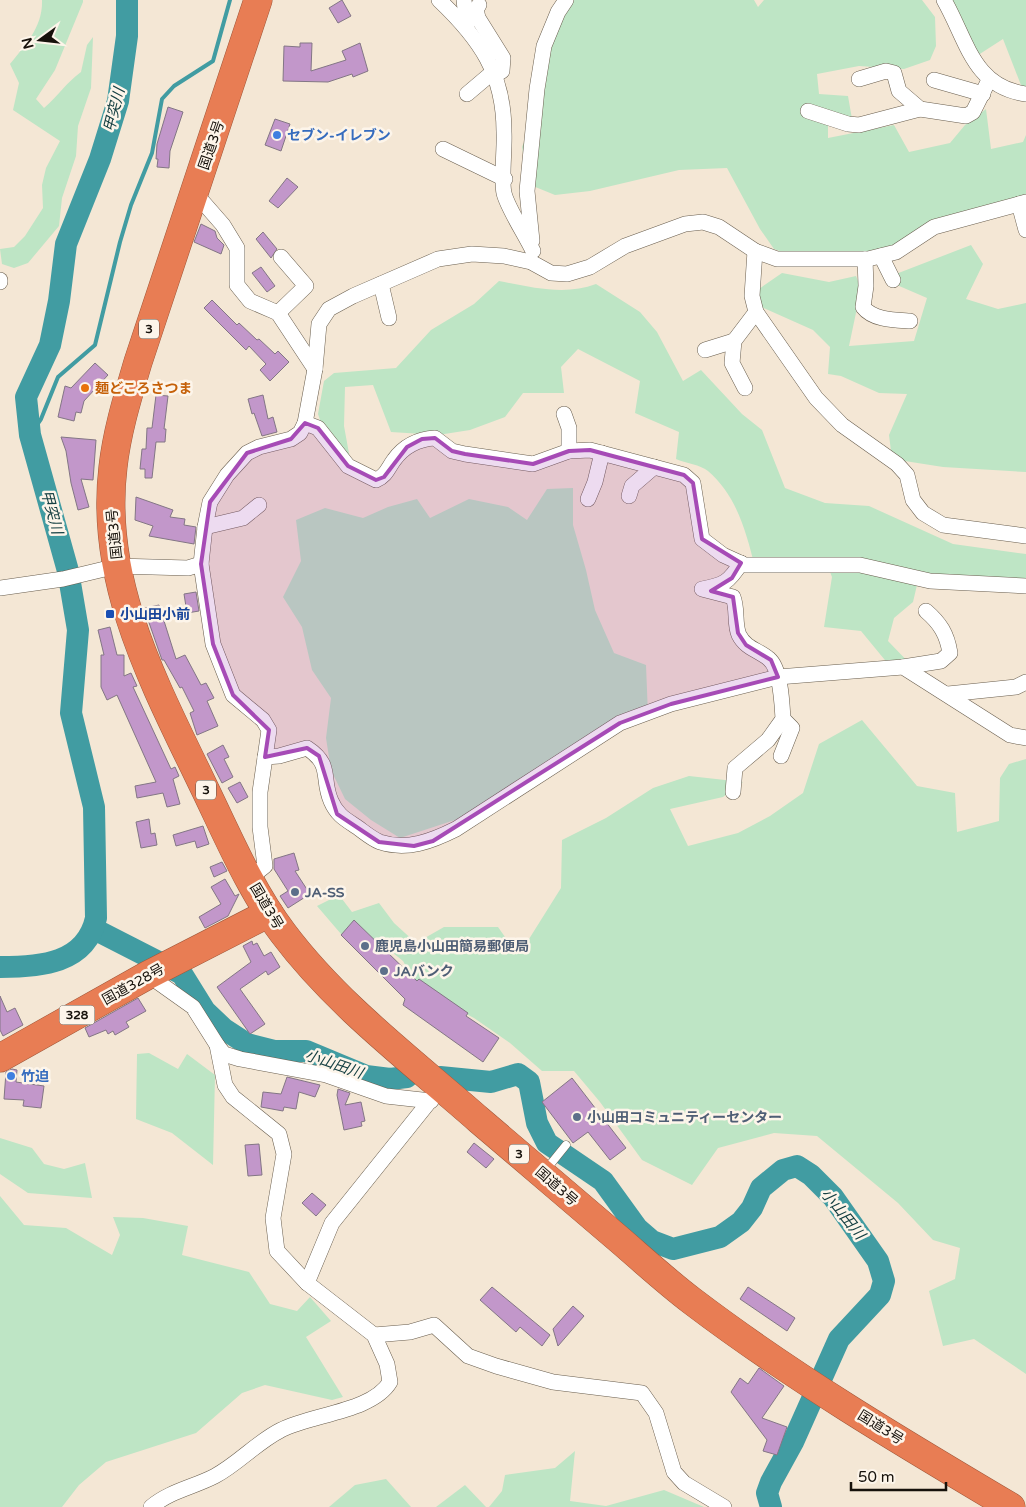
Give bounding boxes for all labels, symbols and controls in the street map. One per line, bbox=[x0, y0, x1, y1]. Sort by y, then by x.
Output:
north arrow bbox=[15, 15, 65, 65]
text: N bbox=[18, 36, 38, 51]
water label: 甲突川 bbox=[100, 84, 129, 134]
street label: 国道3号 bbox=[195, 118, 228, 172]
place label: セブン-イレブン bbox=[287, 127, 391, 144]
marker: セブン-イレブン bbox=[271, 129, 283, 141]
road number: 3 bbox=[139, 320, 159, 338]
place label: 麺どころさつま bbox=[95, 380, 193, 397]
marker: 麺どころさつま bbox=[79, 382, 91, 394]
water label: 甲突川 bbox=[37, 488, 67, 538]
street label: 国道3号 bbox=[103, 508, 126, 560]
place label: 小山田小前 bbox=[120, 606, 190, 623]
marker: 小山田小前 bbox=[104, 608, 116, 620]
road number: 3 bbox=[196, 780, 216, 800]
street label: 国道3号 bbox=[246, 880, 287, 932]
place label: JA-SS bbox=[304, 884, 345, 901]
marker: JA-SS bbox=[289, 886, 301, 898]
place label: 鹿児島小山田簡易郵便局 bbox=[375, 938, 529, 955]
marker: 鹿児島小山田簡易郵便局 bbox=[359, 940, 371, 952]
street label: 国道328号 bbox=[99, 960, 167, 1008]
place label: JAバンク bbox=[393, 963, 454, 980]
marker: JAバンク bbox=[378, 965, 390, 977]
road number: 328 bbox=[60, 1006, 94, 1024]
water label: 小山田川 bbox=[303, 1046, 367, 1083]
place label: 竹迫 bbox=[21, 1068, 49, 1085]
marker: 竹迫 bbox=[5, 1070, 17, 1082]
place label: 小山田コミュニティーセンター bbox=[587, 1109, 782, 1126]
marker: 小山田コミュニティーセンター bbox=[571, 1111, 583, 1123]
road number: 3 bbox=[509, 1144, 529, 1164]
street label: 国道3号 bbox=[532, 1163, 581, 1209]
water label: 小山田川 bbox=[817, 1185, 870, 1245]
street label: 国道3号 bbox=[855, 1407, 907, 1448]
scale bar bbox=[851, 1460, 946, 1492]
text: 50 m bbox=[858, 1468, 895, 1486]

